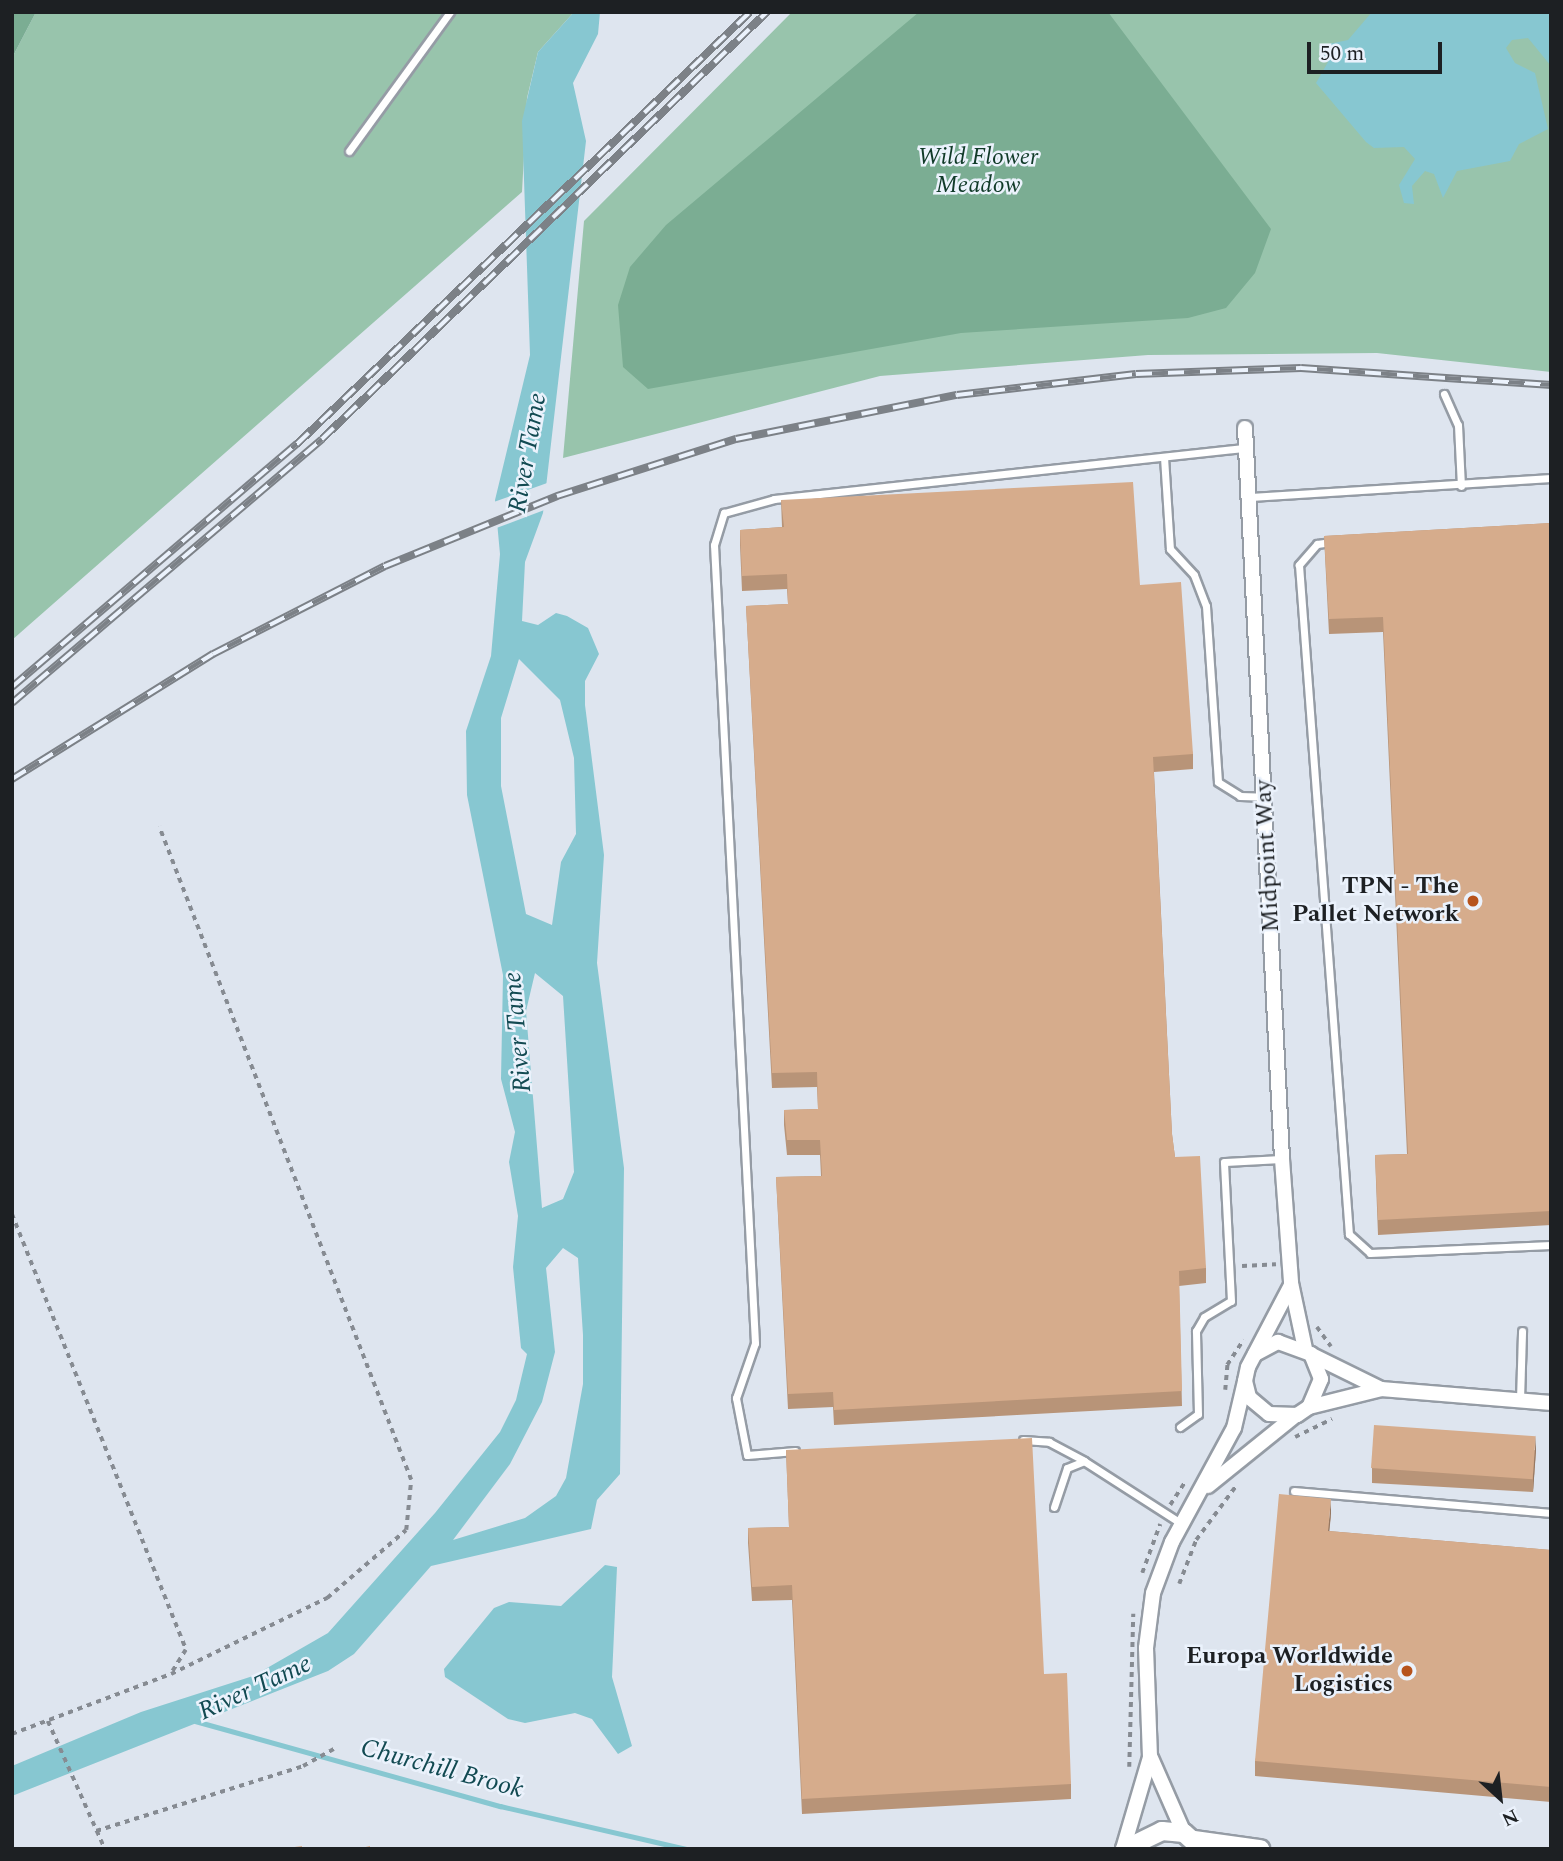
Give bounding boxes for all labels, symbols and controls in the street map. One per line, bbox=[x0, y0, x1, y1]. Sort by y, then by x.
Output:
scale bar bbox=[1311, 28, 1446, 72]
text: 50 m bbox=[1320, 38, 1364, 70]
park label: Wild Flower Meadow bbox=[918, 144, 1038, 200]
water label: River Tame bbox=[502, 391, 554, 515]
street label: Midpoint Way bbox=[1250, 779, 1286, 933]
place label: TPN - The Pallet Network bbox=[1292, 873, 1459, 929]
marker: TPN - The Pallet Network bbox=[1465, 893, 1481, 909]
water label: River Tame bbox=[497, 970, 539, 1094]
place label: Europa Worldwide Logistics bbox=[1186, 1643, 1393, 1699]
water label: River Tame bbox=[193, 1648, 317, 1728]
marker: Europa Worldwide Logistics bbox=[1399, 1663, 1415, 1679]
water label: Churchill Brook bbox=[357, 1732, 527, 1806]
north arrow bbox=[1465, 1763, 1535, 1833]
text: N bbox=[1496, 1801, 1523, 1834]

